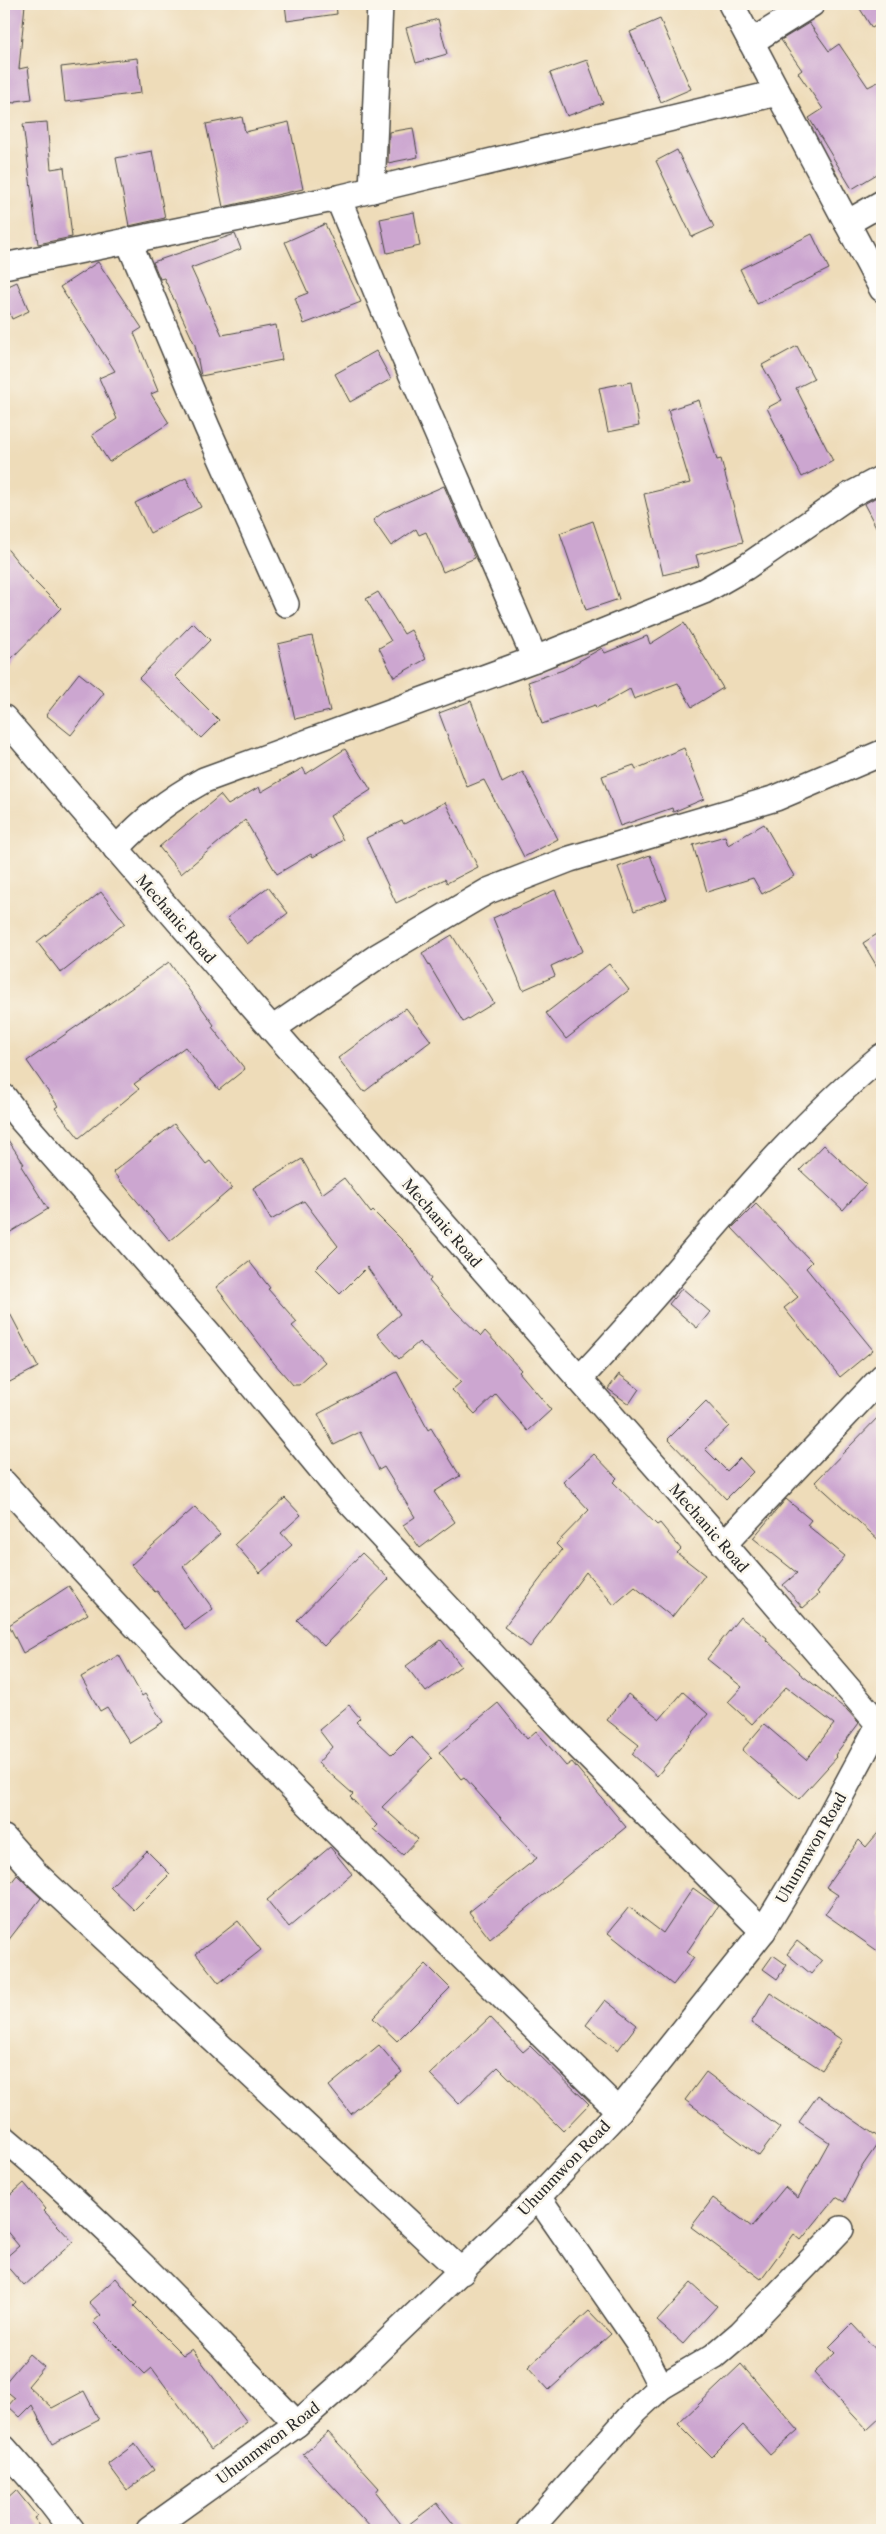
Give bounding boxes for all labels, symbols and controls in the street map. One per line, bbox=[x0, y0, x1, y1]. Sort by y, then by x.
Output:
street label: Mechanic Road bbox=[132, 871, 220, 967]
street label: Mechanic Road bbox=[398, 1175, 486, 1271]
street label: Mechanic Road bbox=[665, 1480, 753, 1576]
street label: Uhunmwon Road bbox=[772, 1789, 850, 1907]
street label: Uhunmwon Road bbox=[514, 2116, 614, 2220]
street label: Uhunmwon Road bbox=[212, 2398, 324, 2488]

